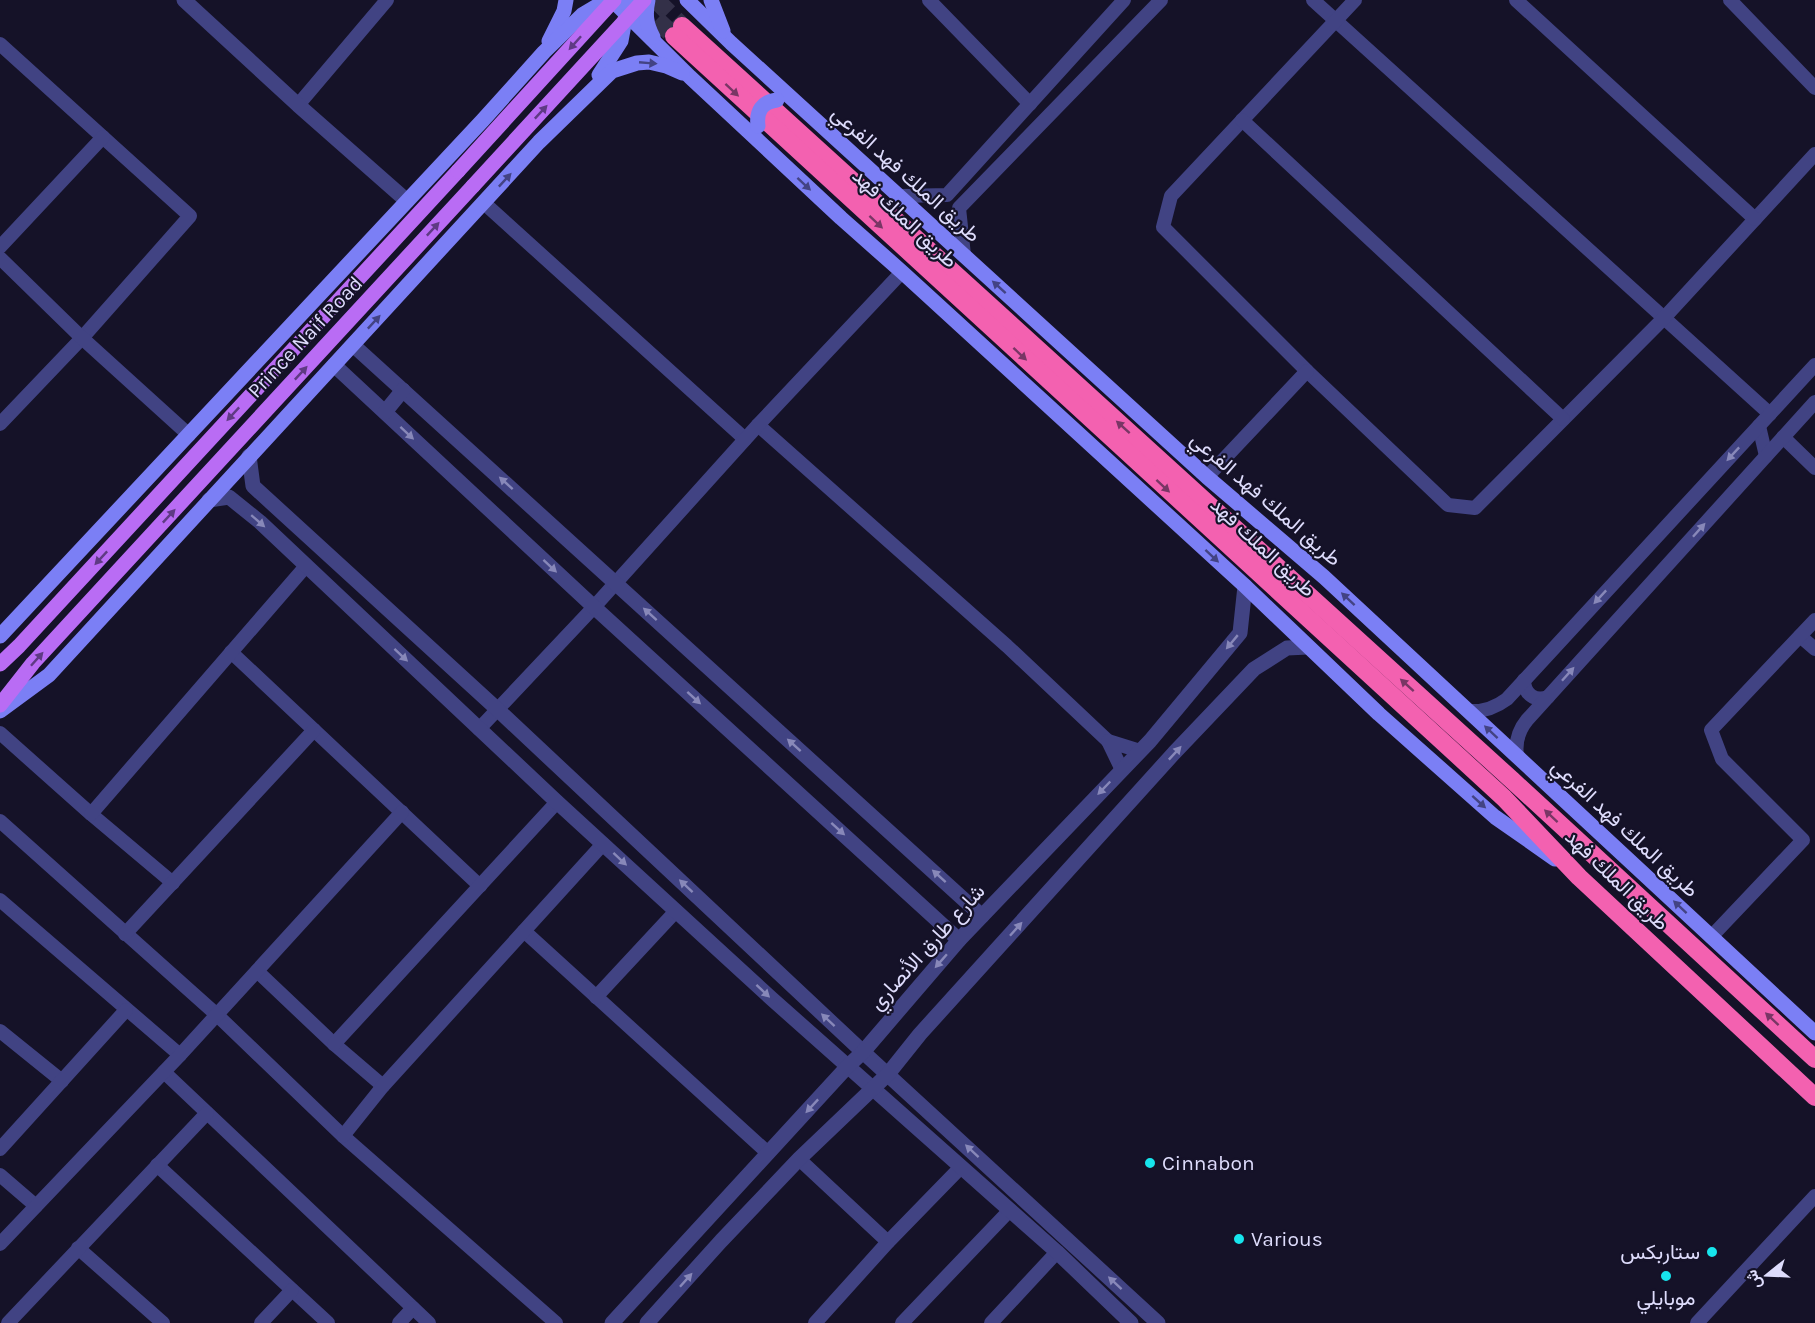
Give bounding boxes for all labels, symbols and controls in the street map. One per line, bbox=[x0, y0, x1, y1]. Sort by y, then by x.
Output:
one-way arrow bbox=[569, 35, 582, 50]
one-way arrow bbox=[639, 58, 658, 68]
one-way arrow bbox=[725, 83, 740, 97]
street label: طريق الملك فهد الفرعي bbox=[826, 100, 986, 248]
one-way arrow bbox=[534, 105, 548, 119]
street label: طريق الملك فهد bbox=[847, 163, 963, 273]
one-way arrow bbox=[498, 172, 512, 187]
one-way arrow bbox=[797, 177, 812, 191]
one-way arrow bbox=[868, 215, 883, 228]
one-way arrow bbox=[426, 222, 440, 237]
street label: Prince Naif Road bbox=[243, 271, 367, 403]
one-way arrow bbox=[992, 281, 1007, 294]
one-way arrow bbox=[367, 315, 380, 330]
one-way arrow bbox=[1012, 347, 1027, 361]
one-way arrow bbox=[294, 365, 308, 380]
one-way arrow bbox=[226, 407, 240, 422]
one-way arrow bbox=[1116, 421, 1131, 434]
one-way arrow bbox=[400, 426, 414, 440]
street label: طريق الملك فهد الفرعي bbox=[1185, 427, 1347, 571]
one-way arrow bbox=[1726, 447, 1740, 461]
one-way arrow bbox=[499, 477, 514, 490]
one-way arrow bbox=[1156, 478, 1170, 492]
street label: طريق الملك فهد bbox=[1205, 492, 1321, 602]
one-way arrow bbox=[162, 509, 175, 524]
one-way arrow bbox=[250, 514, 265, 527]
one-way arrow bbox=[1692, 522, 1706, 537]
one-way arrow bbox=[1204, 549, 1219, 562]
one-way arrow bbox=[94, 550, 108, 565]
one-way arrow bbox=[542, 559, 557, 572]
one-way arrow bbox=[1593, 590, 1607, 605]
one-way arrow bbox=[1340, 592, 1355, 606]
one-way arrow bbox=[643, 608, 658, 621]
one-way arrow bbox=[1227, 634, 1239, 649]
one-way arrow bbox=[393, 647, 407, 661]
one-way arrow bbox=[30, 652, 44, 667]
one-way arrow bbox=[1561, 667, 1575, 681]
one-way arrow bbox=[1400, 679, 1415, 692]
one-way arrow bbox=[686, 691, 701, 704]
one-way arrow bbox=[1484, 725, 1498, 739]
one-way arrow bbox=[787, 738, 802, 752]
one-way arrow bbox=[1167, 746, 1181, 760]
street label: طريق الملك فهد الفرعي bbox=[1546, 753, 1704, 903]
one-way arrow bbox=[1098, 781, 1112, 795]
one-way arrow bbox=[1471, 795, 1486, 809]
one-way arrow bbox=[1544, 810, 1559, 823]
one-way arrow bbox=[830, 822, 845, 835]
street label: طريق الملك فهد bbox=[1560, 824, 1674, 936]
one-way arrow bbox=[612, 852, 626, 866]
one-way arrow bbox=[932, 870, 946, 884]
one-way arrow bbox=[678, 879, 693, 893]
street label: شارع طارق الأنصاري bbox=[864, 879, 993, 1018]
one-way arrow bbox=[1672, 900, 1687, 914]
one-way arrow bbox=[1009, 922, 1022, 937]
one-way arrow bbox=[935, 953, 948, 969]
one-way arrow bbox=[756, 984, 771, 998]
one-way arrow bbox=[821, 1013, 835, 1027]
one-way arrow bbox=[1765, 1013, 1780, 1026]
one-way arrow bbox=[806, 1098, 819, 1113]
one-way arrow bbox=[965, 1145, 979, 1159]
place label: Cinnabon bbox=[1162, 1151, 1255, 1175]
marker: Cinnabon bbox=[1143, 1156, 1157, 1170]
place label: Various bbox=[1251, 1227, 1323, 1251]
marker: Various bbox=[1232, 1232, 1246, 1246]
place label: ستاربكس bbox=[1620, 1240, 1700, 1265]
marker: ستاربكس bbox=[1705, 1245, 1719, 1259]
north arrow bbox=[1737, 1245, 1797, 1305]
text: ش bbox=[1741, 1267, 1765, 1292]
marker: موبايلي bbox=[1659, 1269, 1673, 1283]
one-way arrow bbox=[679, 1272, 693, 1287]
one-way arrow bbox=[1108, 1277, 1122, 1291]
place label: موبايلي bbox=[1636, 1286, 1696, 1315]

